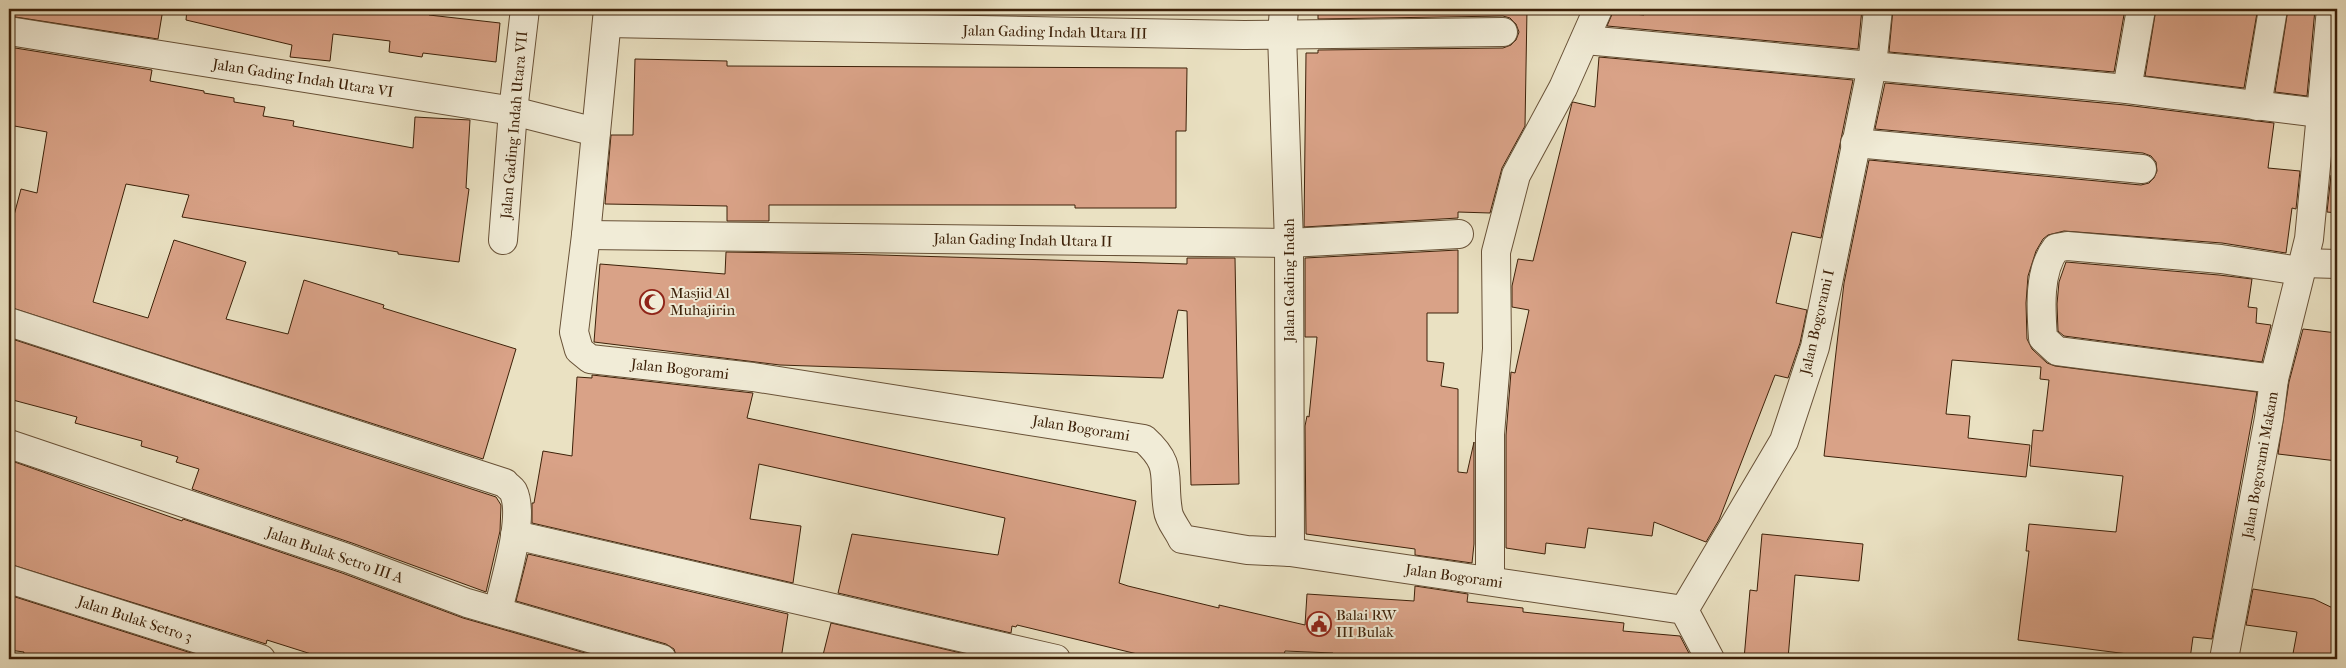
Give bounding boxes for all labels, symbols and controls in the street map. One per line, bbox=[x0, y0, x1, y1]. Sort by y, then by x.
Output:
street label: Jalan Gading Indah Utara III bbox=[962, 21, 1148, 43]
street label: Jalan Gading Indah Utara VII bbox=[497, 30, 531, 221]
street label: Jalan Gading Indah Utara VI bbox=[210, 55, 395, 101]
street label: Jalan Gading Indah bbox=[1280, 218, 1298, 343]
street label: Jalan Gading Indah Utara II bbox=[932, 229, 1113, 251]
street label: Jalan Bogorami I bbox=[1796, 268, 1838, 377]
place label: Masjid Al Muhajirin bbox=[670, 284, 735, 319]
mosque icon: Masjid Al Muhajirin bbox=[639, 289, 665, 315]
street label: Jalan Bogorami bbox=[629, 355, 730, 383]
street label: Jalan Bogorami Makam bbox=[2238, 389, 2282, 541]
street label: Jalan Bogorami bbox=[1030, 411, 1132, 445]
street label: Jalan Bulak Setro III A bbox=[263, 523, 406, 587]
street label: Jalan Bogorami bbox=[1403, 560, 1504, 592]
street label: Jalan Bulak Setro 3 bbox=[75, 592, 195, 646]
place label: Balai RW III Bulak bbox=[1336, 606, 1397, 641]
public building icon: Balai RW III Bulak bbox=[1306, 611, 1332, 637]

